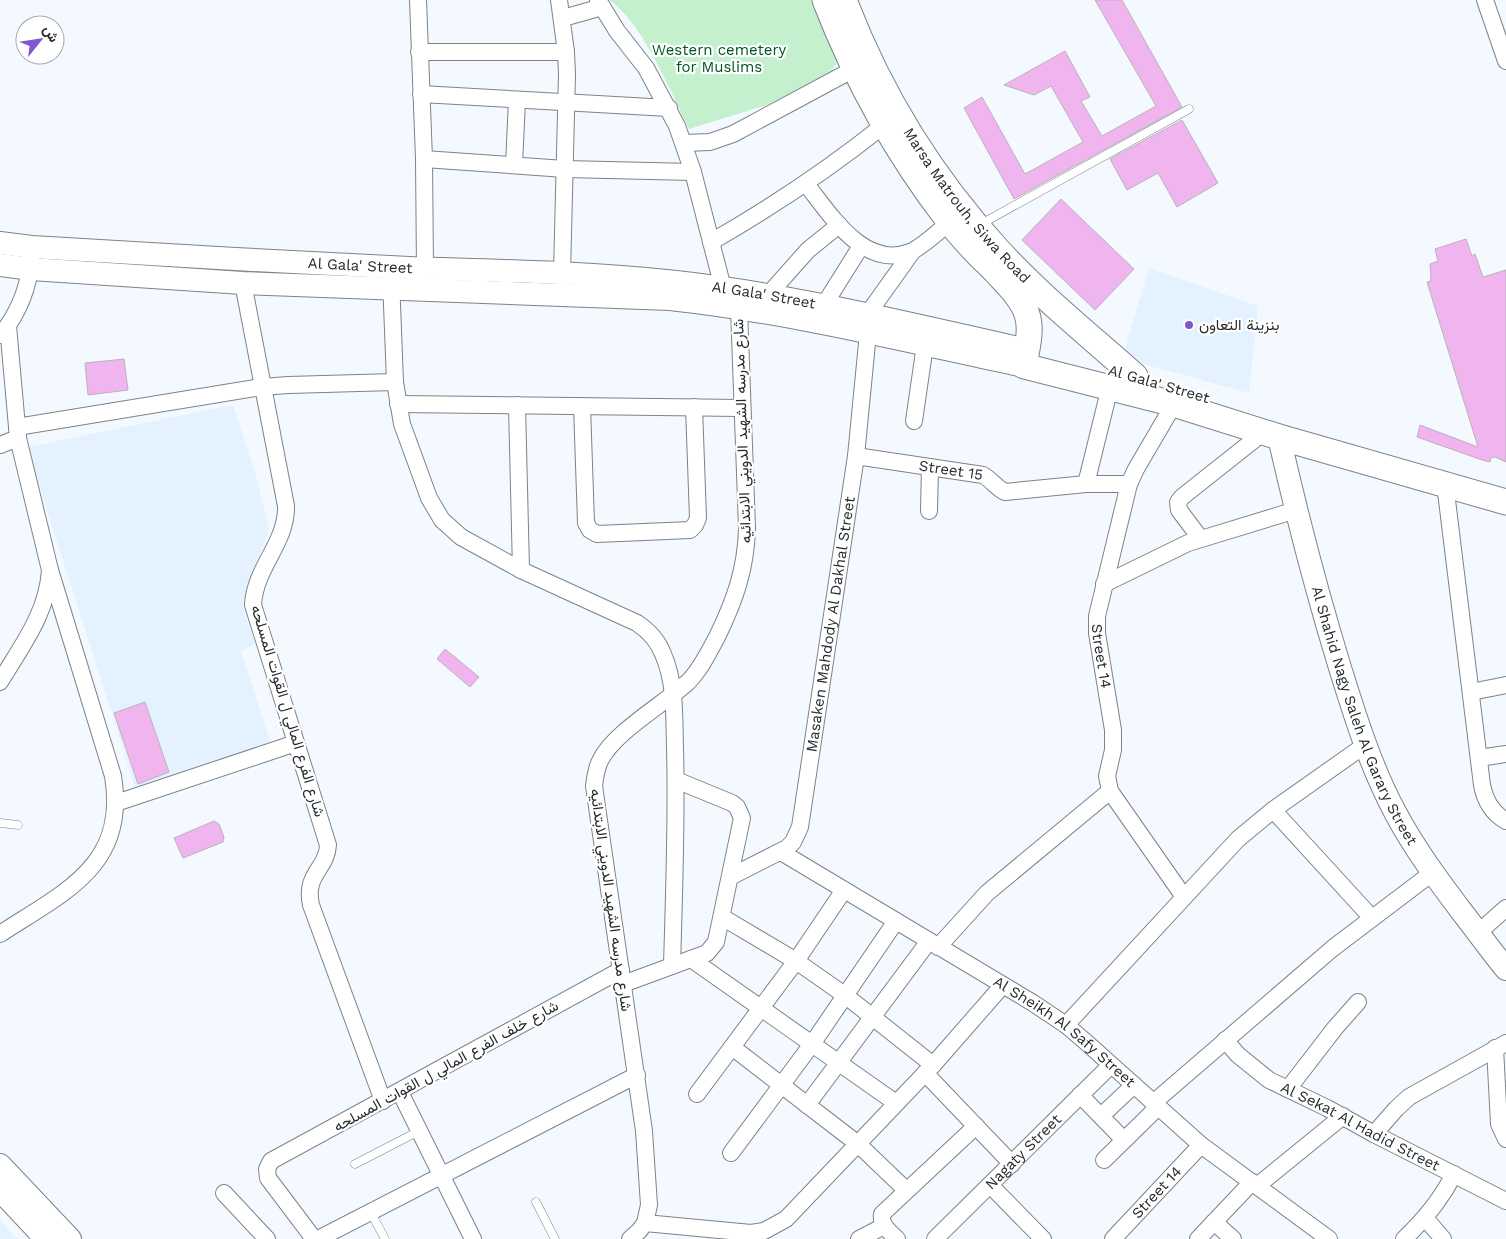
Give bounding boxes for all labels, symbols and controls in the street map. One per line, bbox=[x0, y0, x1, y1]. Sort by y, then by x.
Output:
north arrow bbox=[15, 15, 65, 65]
text: ش bbox=[39, 22, 62, 45]
park label: Western cemetery for Muslims bbox=[652, 41, 787, 76]
street label: Marsa Matrouh, Siwa Road bbox=[900, 124, 1034, 287]
street label: Al Gala' Street bbox=[307, 254, 414, 277]
street label: Al Gala' Street bbox=[711, 278, 818, 313]
place label: بنزينة التعاون bbox=[1199, 316, 1279, 334]
street label: شارع مدرسه الشهيد الدويني الابتدائيه bbox=[729, 318, 759, 544]
marker: بنزينة التعاون bbox=[1183, 319, 1195, 331]
street label: Al Gala' Street bbox=[1106, 361, 1212, 407]
street label: Street 15 bbox=[918, 457, 984, 484]
street label: Masaken Mahdody Al Dakhal Street bbox=[802, 495, 859, 753]
street label: Al Shahid Nagy Saleh Al Garary Street bbox=[1308, 584, 1421, 849]
street label: شارع الفرع المالي ل القوات المسلحه bbox=[243, 603, 329, 820]
street label: Street 14 bbox=[1088, 624, 1115, 690]
street label: شارع مدرسه الشهيد الدويني الابتدائيه bbox=[583, 788, 636, 1013]
street label: Al Sheikh Al Safy Street bbox=[990, 972, 1140, 1091]
street label: شارع خلف الفرع المالي ل القوات المسلحه bbox=[330, 996, 564, 1139]
street label: Al Sekat Al Hadid Street bbox=[1278, 1078, 1443, 1175]
street label: Nagaty Street bbox=[981, 1110, 1065, 1193]
street label: Street 14 bbox=[1128, 1162, 1186, 1222]

